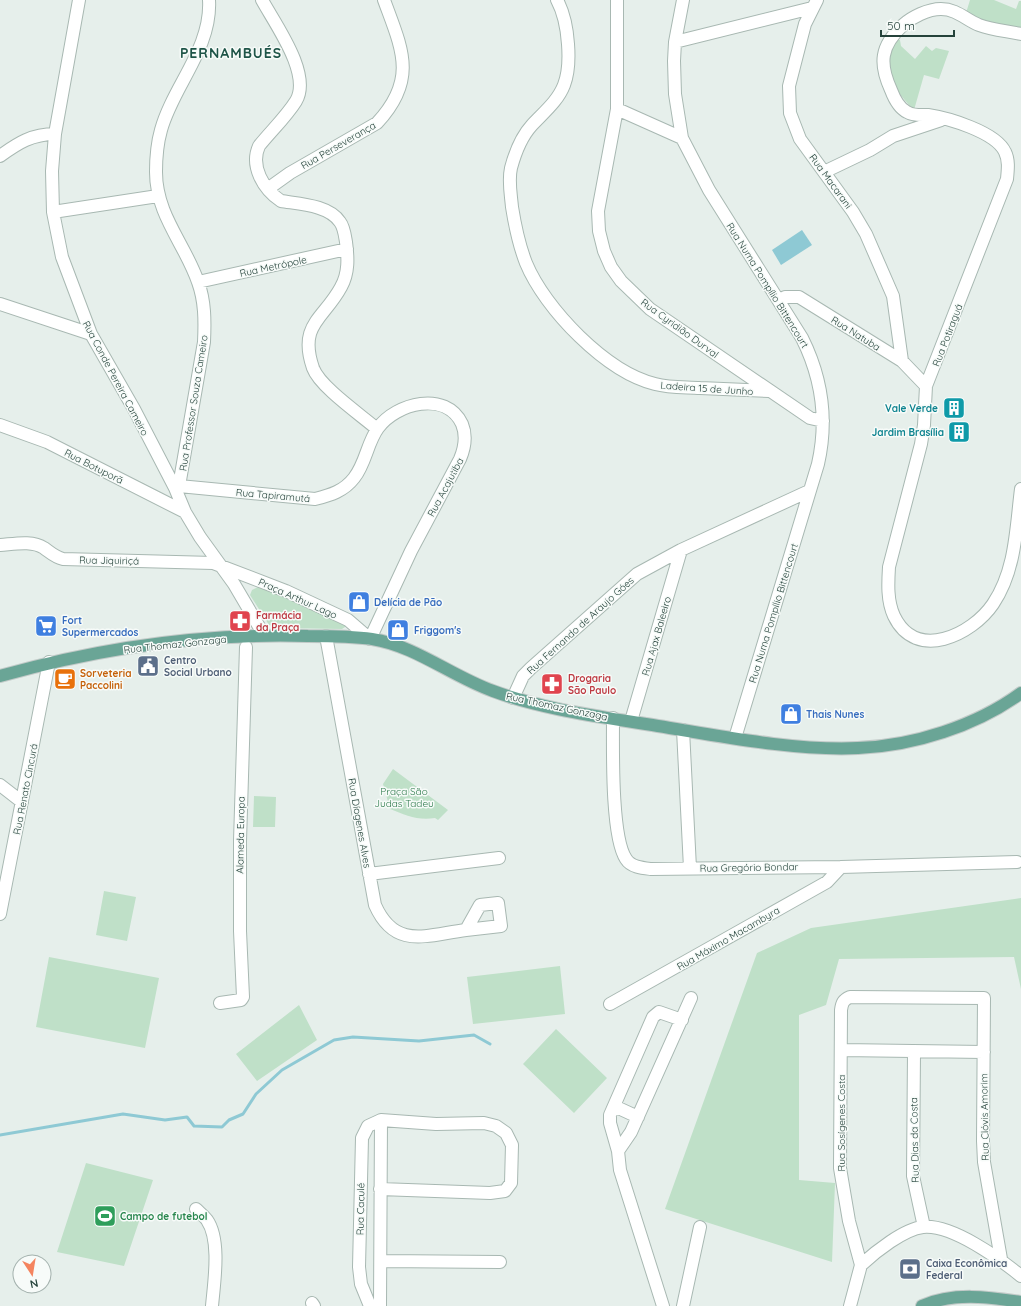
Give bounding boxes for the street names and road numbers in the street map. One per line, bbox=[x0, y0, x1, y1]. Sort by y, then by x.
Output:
street label: Rua Perseverança bbox=[298, 119, 378, 172]
street label: Rua Macarani bbox=[806, 151, 855, 211]
street label: Rua Numa Pompílio Bittencourt bbox=[724, 220, 812, 351]
street label: Rua Metrópole bbox=[238, 253, 308, 280]
street label: Rua Cyridião Durval bbox=[638, 296, 721, 361]
street label: Rua Potiraguá bbox=[930, 302, 965, 368]
street label: Rua Natuba bbox=[829, 313, 883, 354]
street label: Rua Conde Pereira Cameiro bbox=[80, 318, 151, 438]
street label: Rua Professor Souza Cameiro bbox=[176, 334, 211, 472]
street label: Ladeira 15 de Junho bbox=[660, 379, 754, 398]
street label: Rua Botuporã bbox=[62, 446, 126, 487]
street label: Rua Acajutiba bbox=[424, 456, 466, 519]
street label: Rua Tapiramutá bbox=[235, 486, 311, 505]
street label: Rua Numa Pompílio Bittencourt bbox=[746, 541, 801, 685]
street label: Rua Jiquiriçá bbox=[79, 553, 139, 568]
street label: Rua Fernando de Araujo Góes bbox=[524, 574, 637, 677]
street label: Praça Arthur Lago bbox=[256, 575, 339, 622]
street label: Rua Ajax Baleeiro bbox=[639, 595, 674, 677]
street label: Rua Thomaz Gonzaga bbox=[123, 633, 227, 656]
street label: Rua Thomaz Gonzaga bbox=[505, 689, 609, 724]
street label: Rua Renato Cincurá bbox=[10, 742, 41, 836]
street label: Rua Díogenes Alves bbox=[345, 777, 374, 869]
street label: Alameda Europa bbox=[233, 796, 248, 874]
street label: Rua Gregório Bondar bbox=[700, 860, 799, 875]
street label: Rua Máximo Macambyra bbox=[675, 904, 782, 973]
street label: Rua Clóvis Amorim bbox=[977, 1073, 992, 1161]
street label: Rua Sosígenes Costa bbox=[835, 1075, 848, 1171]
street label: Rua Dias da Costa bbox=[907, 1097, 922, 1183]
street label: Rua Caculé bbox=[354, 1182, 367, 1235]

